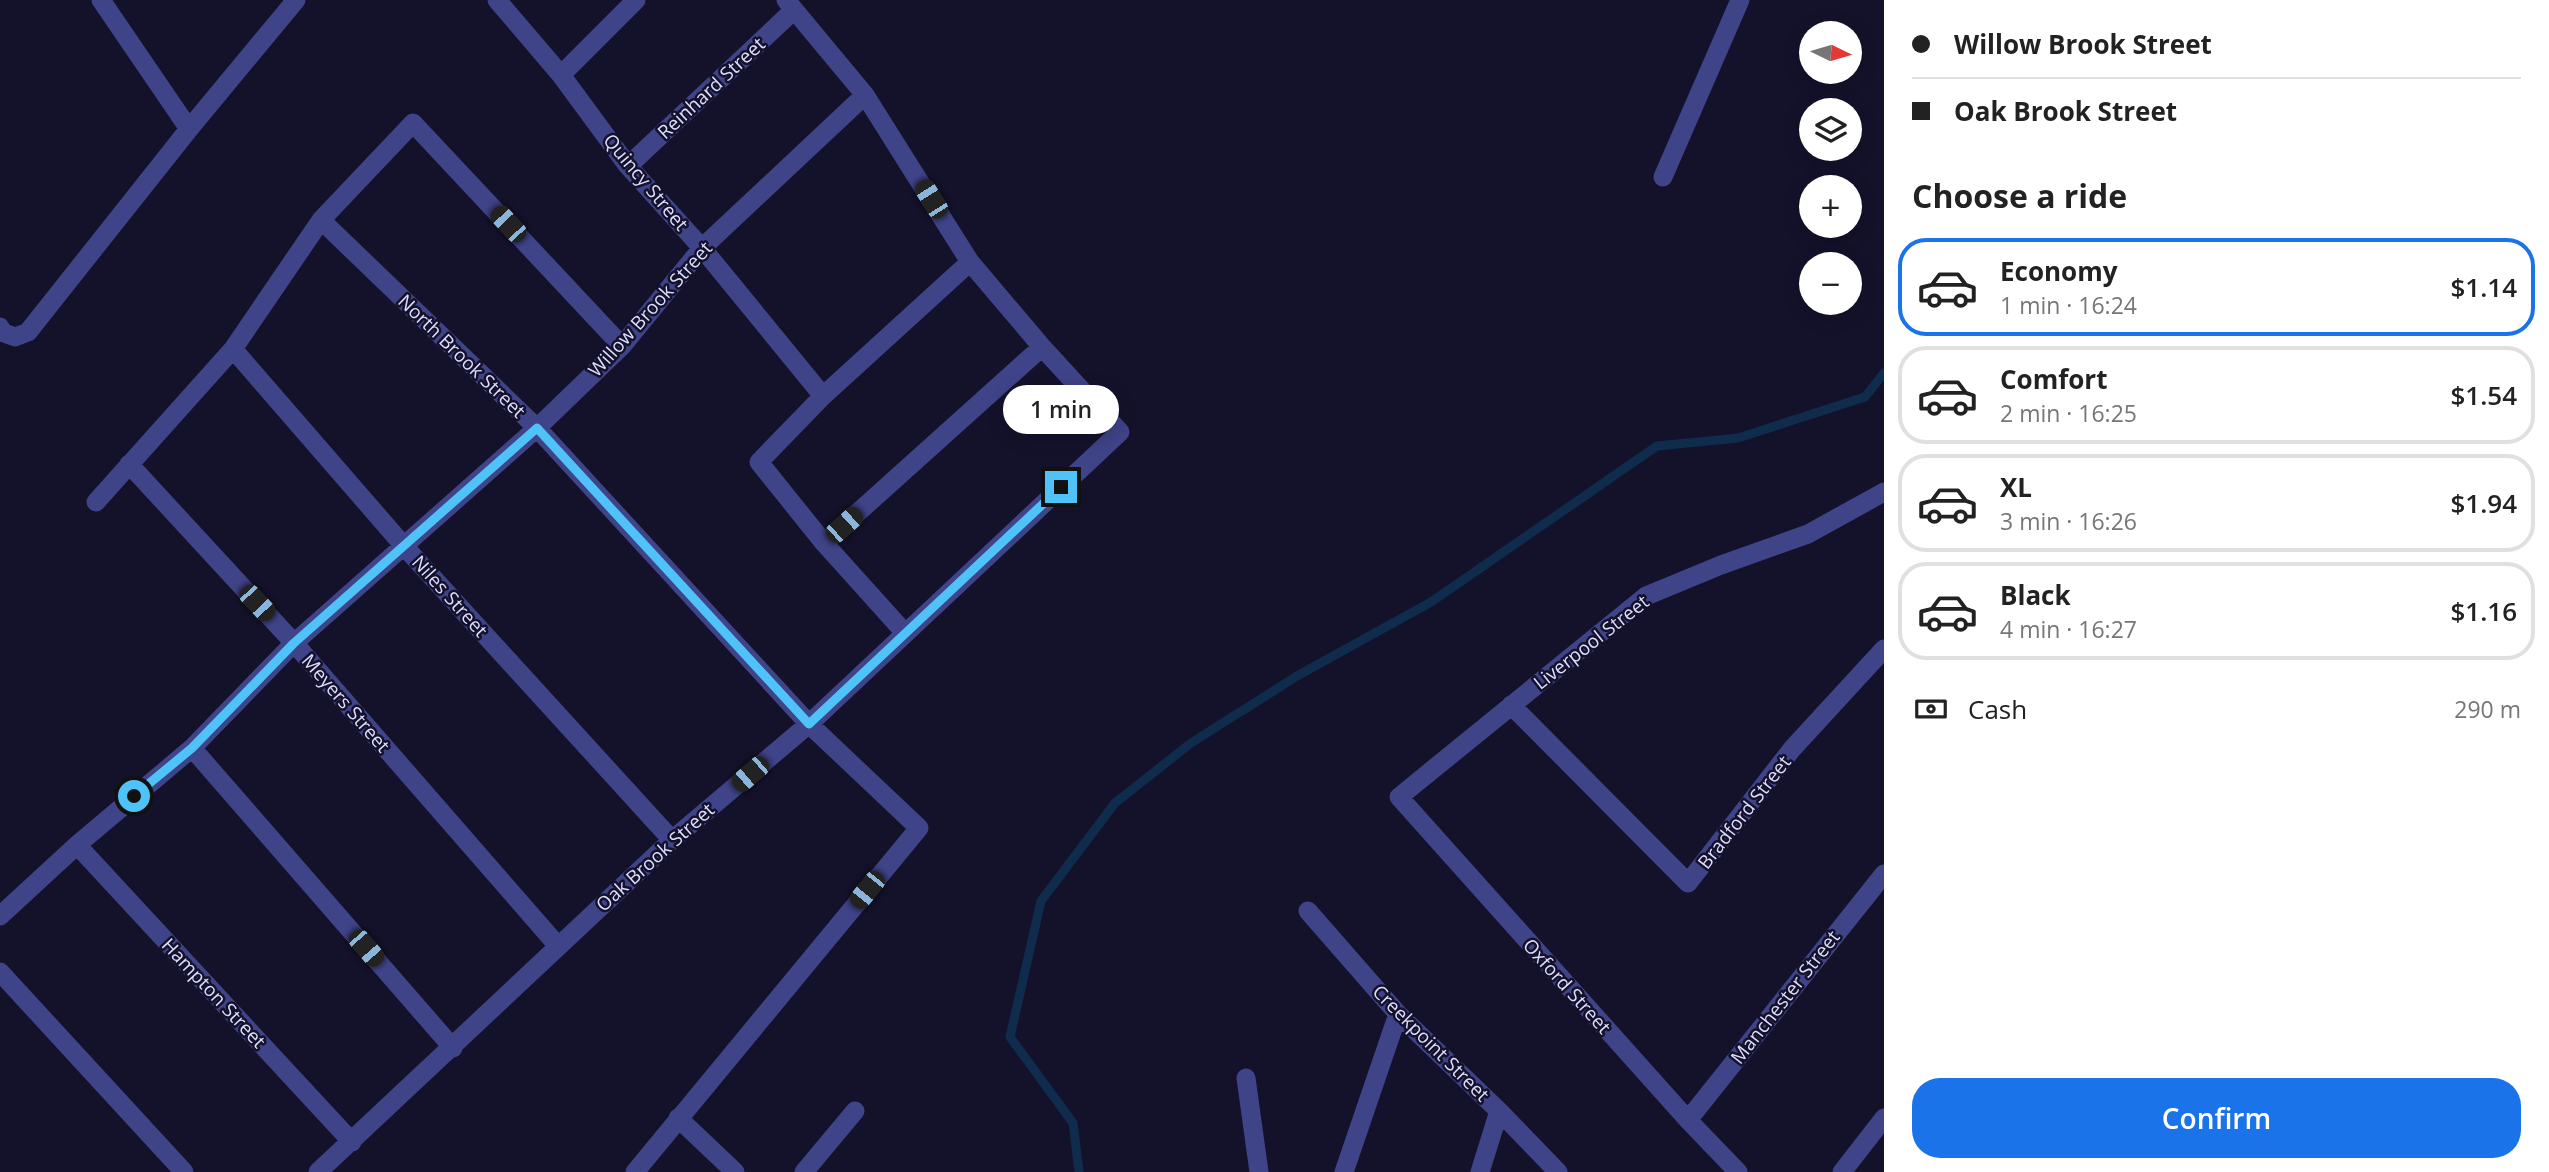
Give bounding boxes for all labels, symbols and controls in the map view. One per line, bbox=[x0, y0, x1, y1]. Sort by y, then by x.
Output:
north arrow bbox=[1799, 21, 1862, 84]
map controls bbox=[1799, 21, 1862, 315]
text: Willow Brook Street bbox=[1954, 26, 2212, 62]
street label: Reinhard Street bbox=[652, 31, 771, 145]
text: Oak Brook Street bbox=[1954, 93, 2177, 129]
button: layers bbox=[1799, 98, 1862, 161]
street label: Quincy Street bbox=[598, 128, 695, 236]
text: Choose a ride bbox=[1912, 174, 2127, 217]
button: + bbox=[1799, 175, 1862, 238]
car bbox=[911, 176, 952, 222]
car bbox=[486, 201, 531, 247]
street label: Willow Brook Street bbox=[582, 236, 718, 382]
button: − bbox=[1799, 252, 1862, 315]
text: Economy bbox=[2000, 253, 2118, 289]
icon: car bbox=[1916, 256, 1979, 319]
text: $1.14 bbox=[2450, 269, 2517, 305]
street label: North Brook Street bbox=[393, 288, 532, 424]
text: 1 min · 16:24 bbox=[2000, 289, 2137, 321]
text: Comfort bbox=[2000, 361, 2107, 397]
icon: car bbox=[1916, 364, 1979, 427]
text: $1.54 bbox=[2450, 377, 2517, 413]
callout: 1 min bbox=[1003, 386, 1119, 434]
text: 1 min bbox=[1030, 393, 1092, 425]
text: 2 min · 16:25 bbox=[2000, 397, 2137, 429]
text: XL bbox=[2000, 469, 2032, 505]
route end bbox=[1045, 471, 1077, 503]
icon: car bbox=[1916, 472, 1979, 535]
text: $1.94 bbox=[2450, 485, 2517, 521]
car bbox=[822, 503, 867, 547]
text: 3 min · 16:26 bbox=[2000, 505, 2137, 537]
street label: Niles Street bbox=[406, 550, 494, 643]
text: Black bbox=[2000, 577, 2071, 613]
car bbox=[235, 580, 280, 626]
icon: car bbox=[1916, 580, 1979, 643]
street label: Liverpool Street bbox=[1528, 589, 1654, 695]
text: $1.16 bbox=[2450, 593, 2517, 629]
text: 4 min · 16:27 bbox=[2000, 613, 2137, 645]
street label: Meyers Street bbox=[296, 648, 396, 758]
icon: cash bbox=[1912, 690, 1950, 728]
text: Cash bbox=[1968, 691, 2027, 727]
text: 290 m bbox=[2454, 693, 2521, 725]
street label: Bradford Street bbox=[1691, 750, 1797, 874]
car bbox=[728, 752, 773, 796]
route start bbox=[118, 780, 150, 812]
street label: Oak Brook Street bbox=[590, 797, 720, 917]
car bbox=[846, 867, 889, 913]
car bbox=[345, 925, 388, 971]
street label: Manchester Street bbox=[1725, 925, 1846, 1069]
street label: Hampton Street bbox=[156, 932, 272, 1054]
street label: Oxford Street bbox=[1517, 933, 1617, 1039]
street label: Creekpoint Street bbox=[1367, 979, 1495, 1107]
button: Confirm bbox=[1912, 1078, 2521, 1158]

